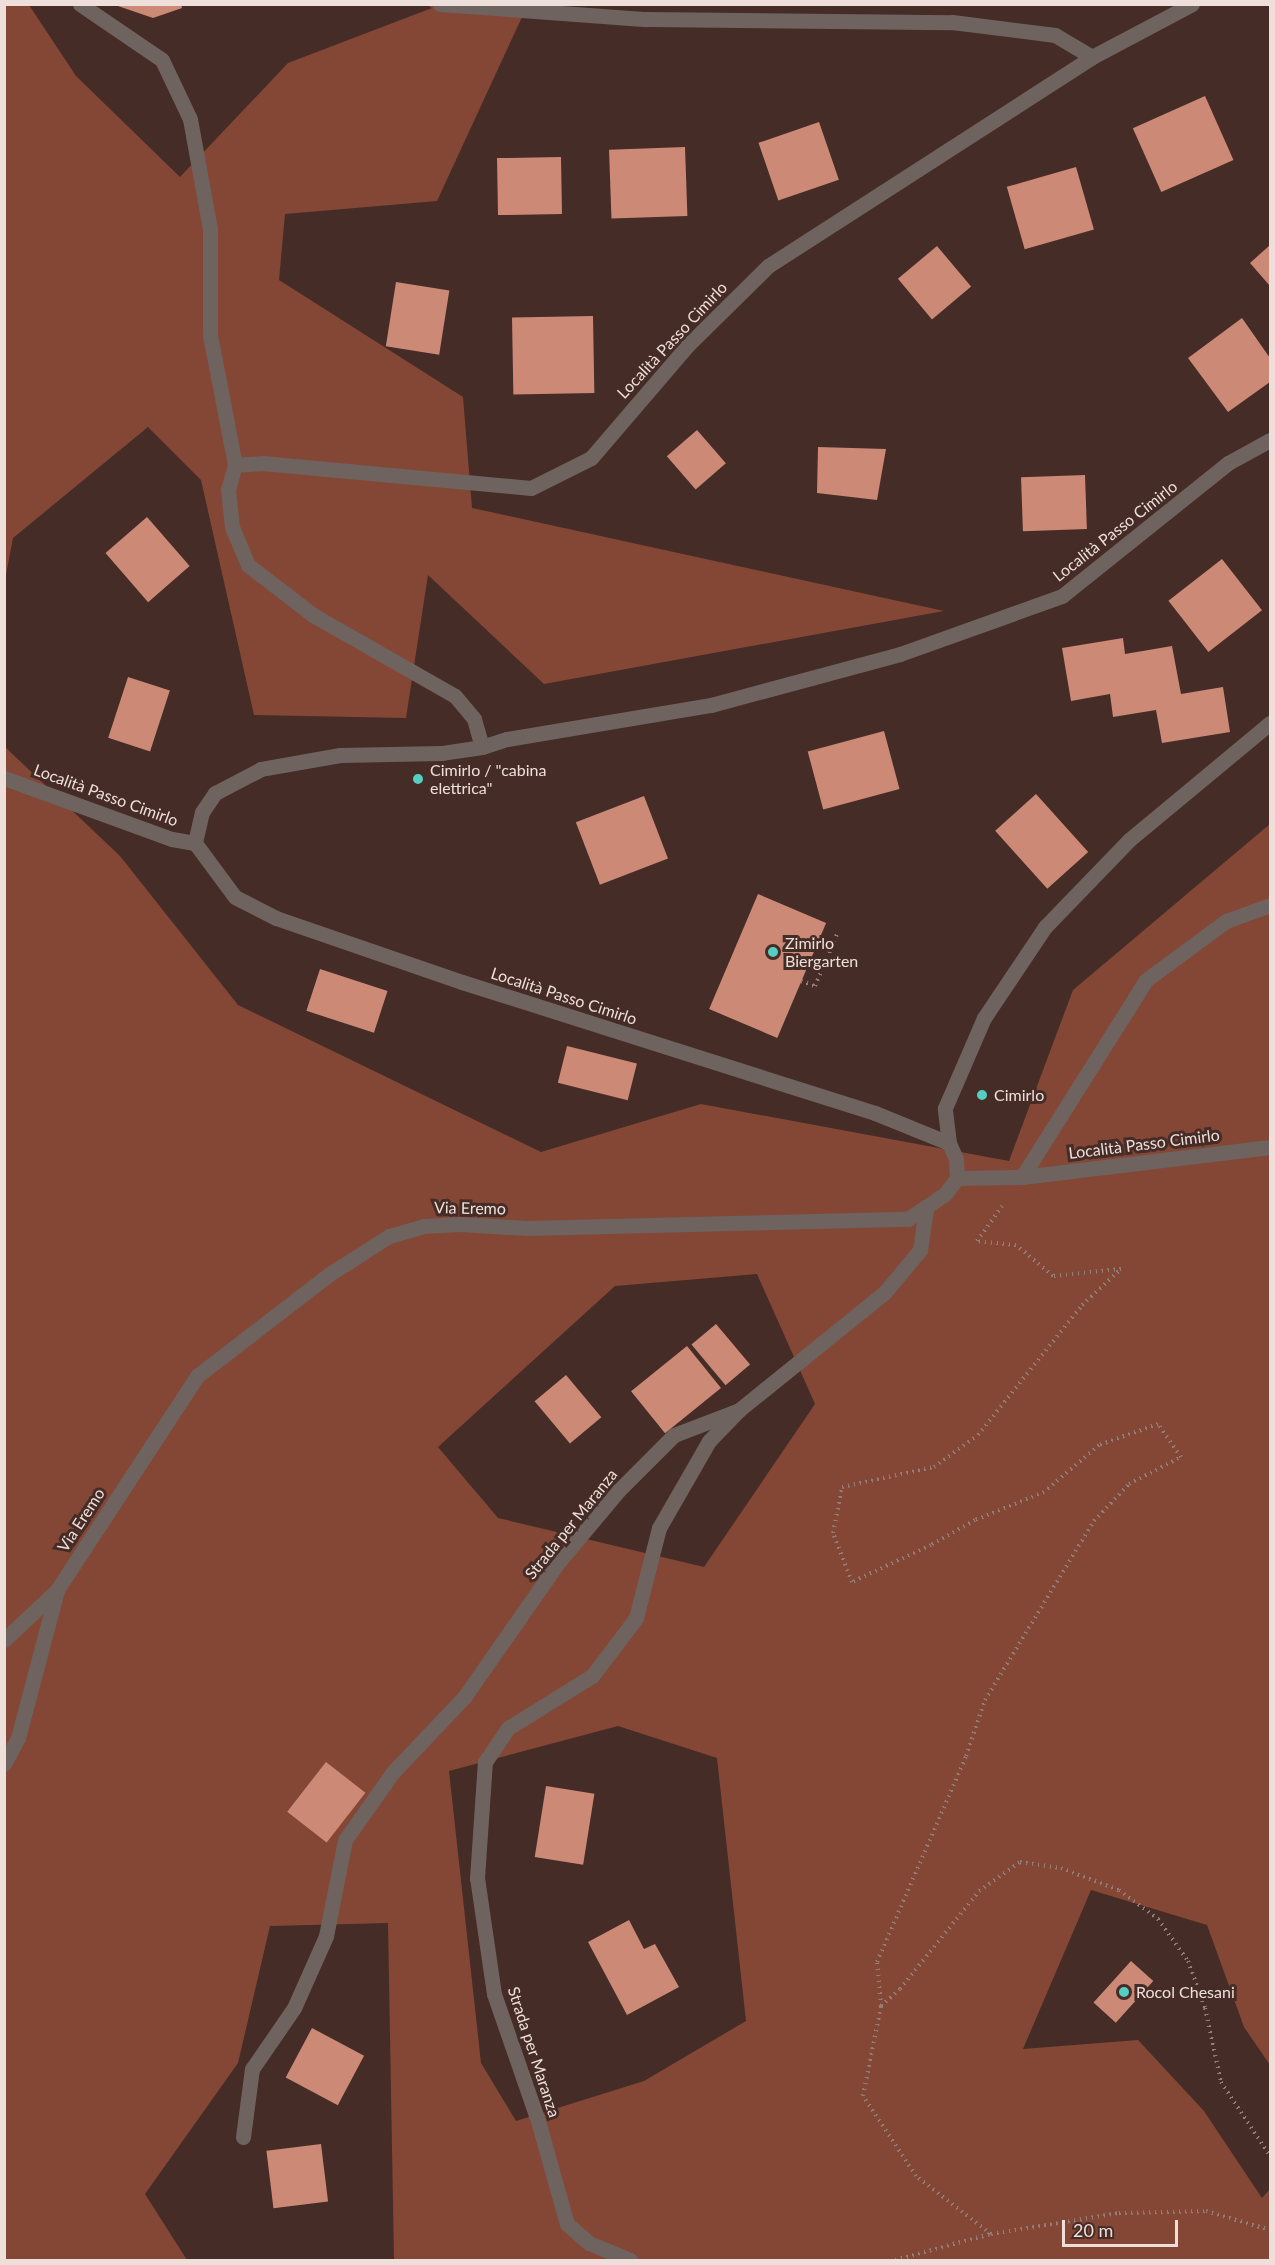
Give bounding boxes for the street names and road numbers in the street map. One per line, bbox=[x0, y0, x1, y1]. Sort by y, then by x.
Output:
street label: Località Passo Cimirlo bbox=[613, 278, 731, 402]
street label: Località Passo Cimirlo bbox=[1049, 477, 1181, 585]
street label: Località Passo Cimirlo bbox=[31, 760, 181, 830]
street label: Località Passo Cimirlo bbox=[489, 963, 639, 1029]
street label: Località Passo Cimirlo bbox=[1067, 1125, 1221, 1163]
street label: Via Eremo bbox=[434, 1198, 506, 1218]
street label: Strada per Maranza bbox=[521, 1465, 621, 1583]
street label: Via Eremo bbox=[53, 1485, 109, 1555]
street label: Strada per Maranza bbox=[504, 1984, 564, 2120]

